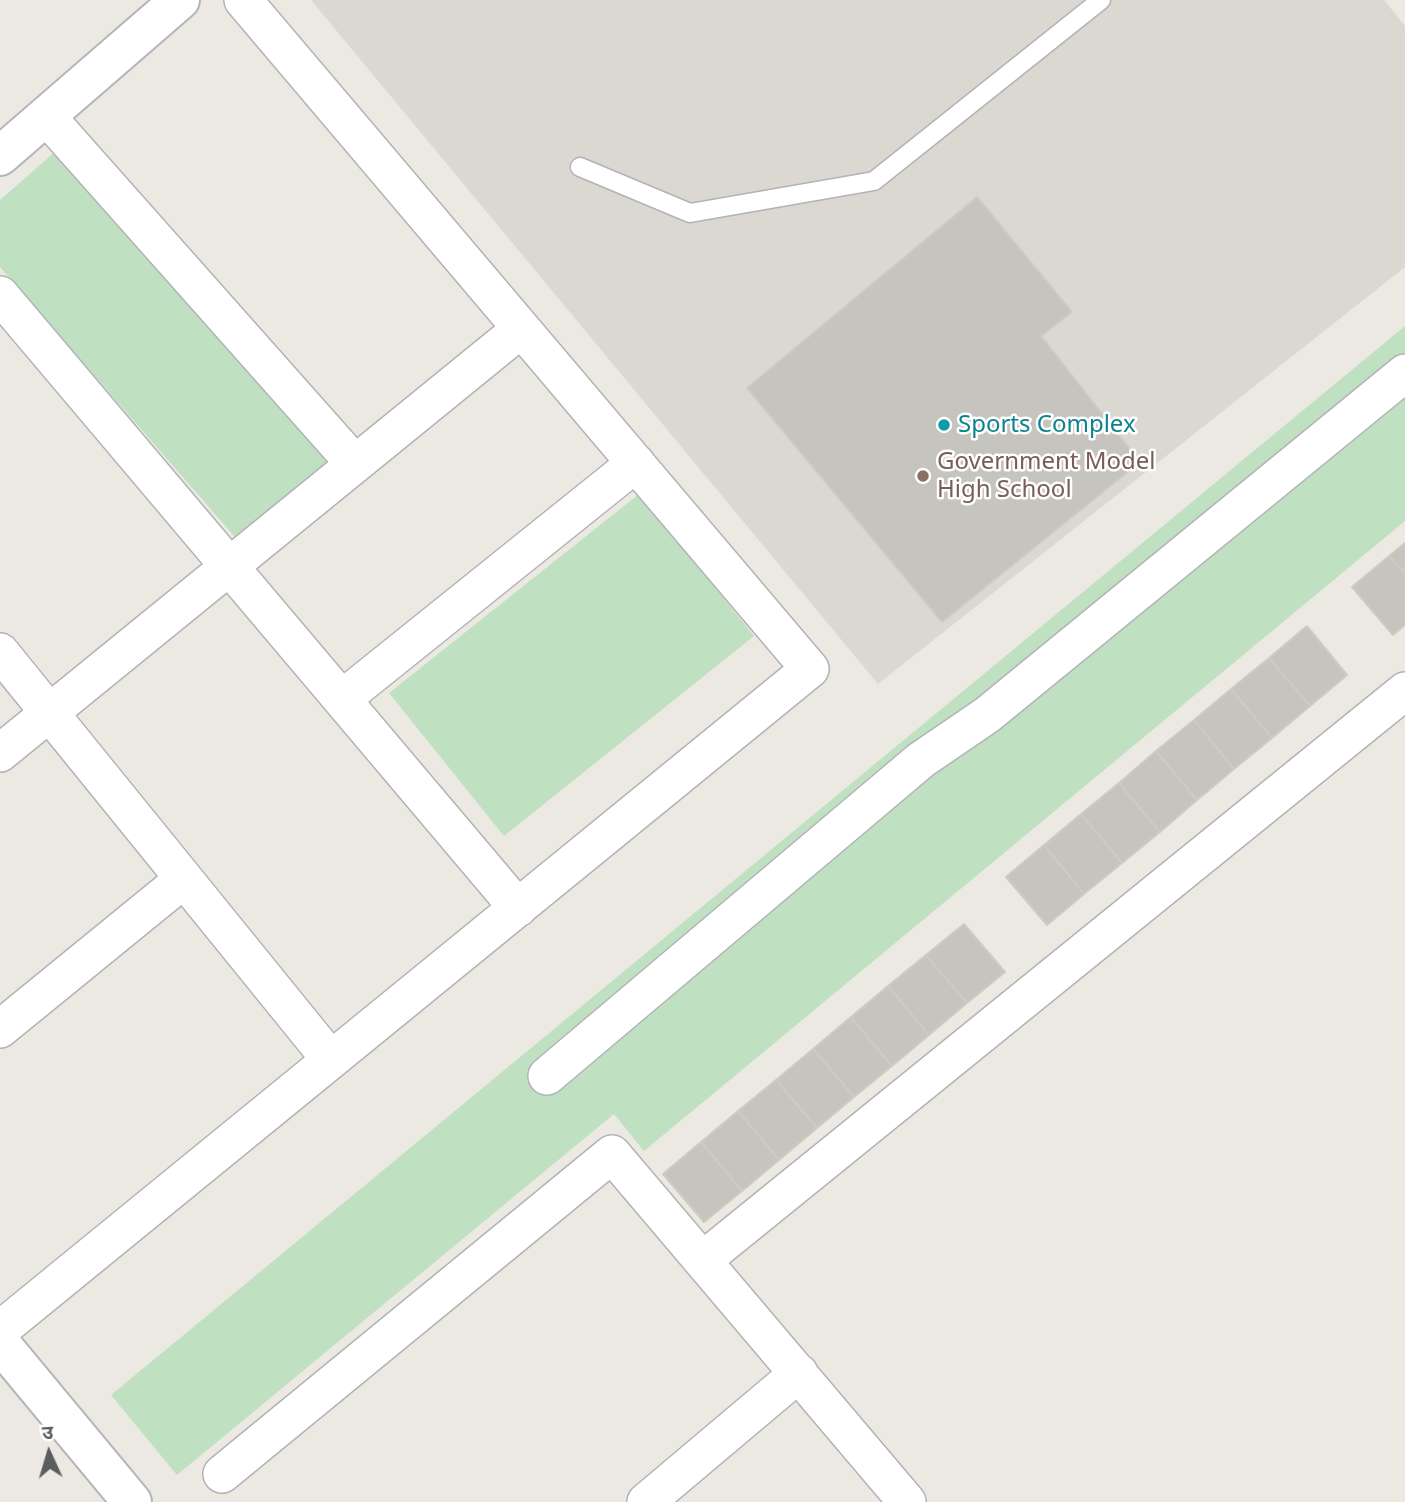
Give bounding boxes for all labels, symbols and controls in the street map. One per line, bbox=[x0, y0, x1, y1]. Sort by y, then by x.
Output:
place label: Sports Complex bbox=[958, 411, 1136, 439]
marker: Sports Complex bbox=[936, 417, 952, 433]
place label: Government Model High School bbox=[937, 448, 1155, 504]
marker: Government Model High School bbox=[915, 468, 931, 484]
north arrow bbox=[14, 1418, 84, 1488]
text: उ bbox=[41, 1419, 54, 1445]

